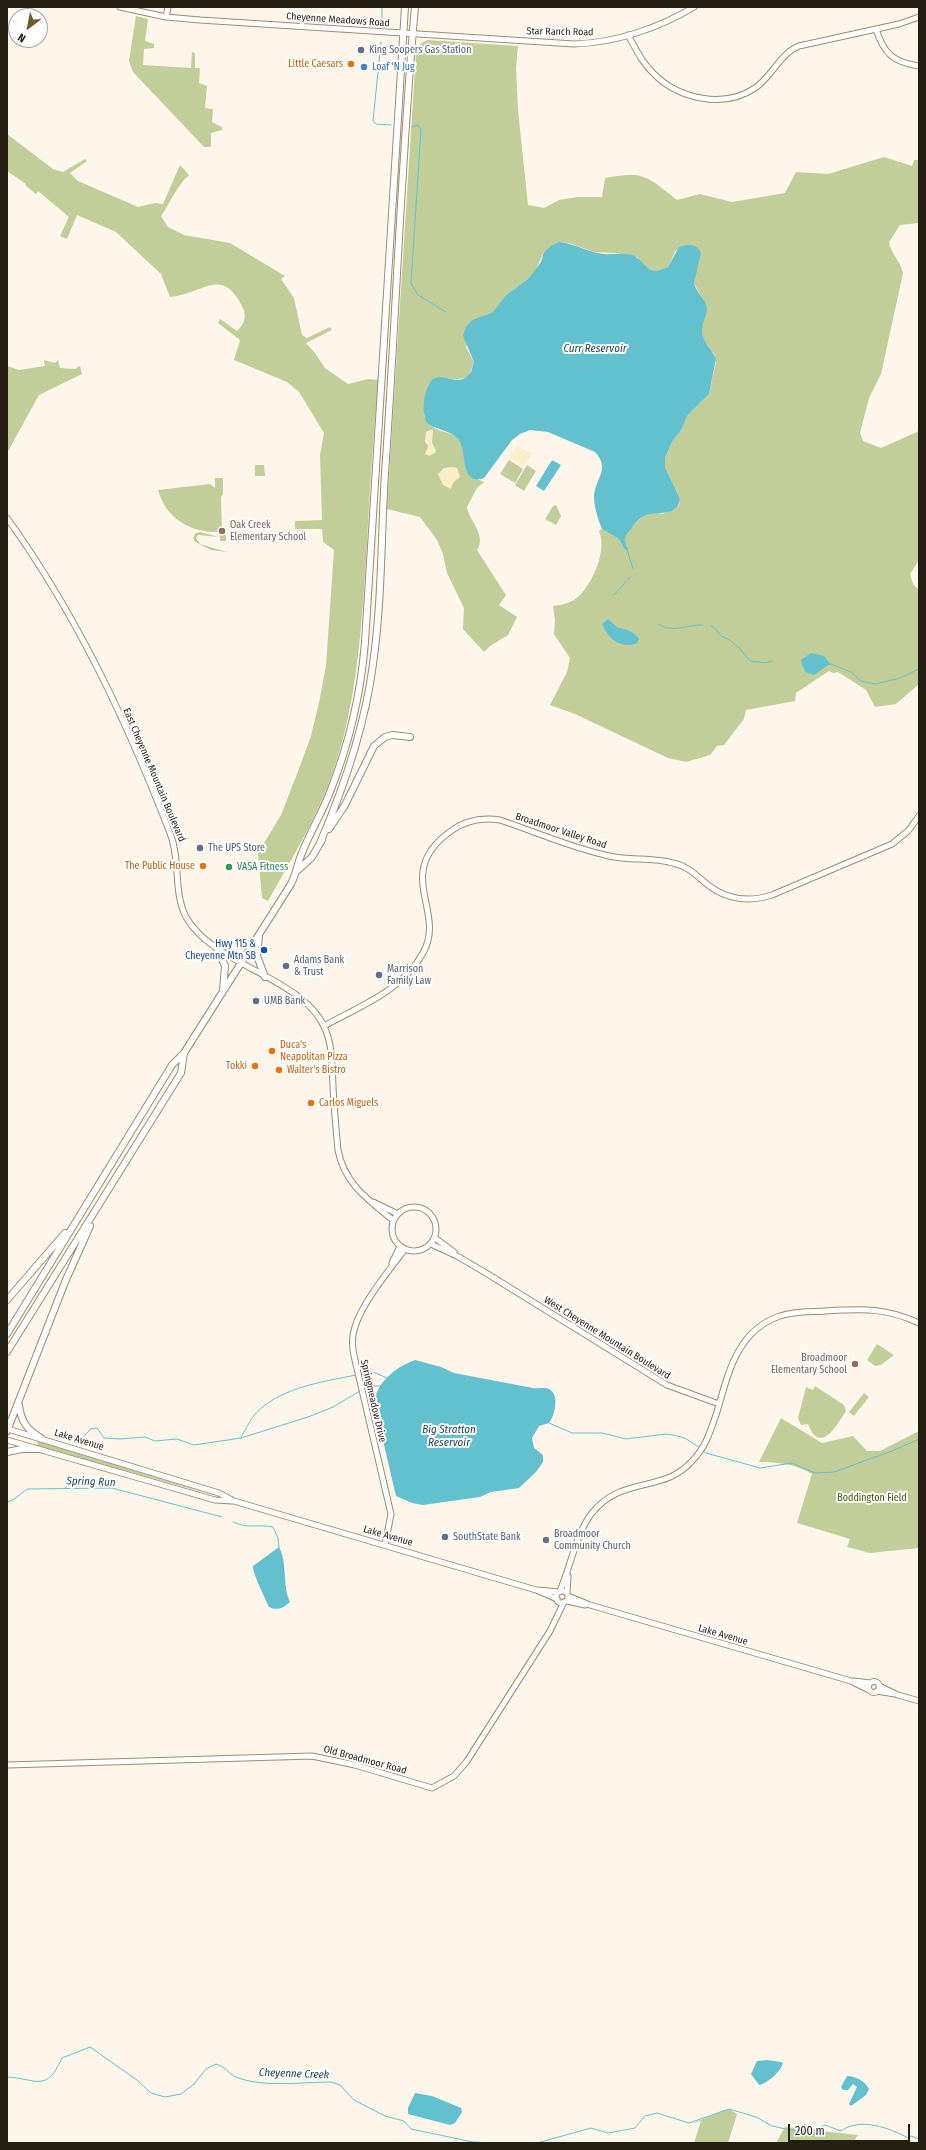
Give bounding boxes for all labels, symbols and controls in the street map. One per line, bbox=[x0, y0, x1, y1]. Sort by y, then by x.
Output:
north arrow bbox=[8, 8, 48, 48]
street label: Cheyenne Meadows Road bbox=[286, 10, 390, 30]
street label: Star Ranch Road bbox=[526, 25, 594, 39]
text: N bbox=[16, 30, 28, 45]
place label: King Soopers Gas Station bbox=[369, 44, 471, 56]
marker: King Soopers Gas Station bbox=[356, 45, 366, 55]
place label: Little Caesars bbox=[288, 58, 343, 70]
marker: Little Caesars bbox=[346, 59, 356, 69]
place label: Loaf 'N Jug bbox=[372, 61, 415, 73]
marker: Loaf 'N Jug bbox=[359, 62, 369, 72]
water label: Curr Reservoir bbox=[563, 342, 627, 356]
place label: Oak Creek Elementary School bbox=[230, 519, 306, 542]
marker: Oak Creek Elementary School bbox=[217, 526, 227, 536]
street label: East Cheyenne Mountain Boulevard bbox=[120, 706, 188, 844]
street label: Broadmoor Valley Road bbox=[514, 811, 608, 851]
place label: The UPS Store bbox=[208, 842, 265, 854]
marker: The UPS Store bbox=[195, 843, 205, 853]
place label: The Public House bbox=[125, 860, 195, 872]
marker: The Public House bbox=[198, 861, 208, 871]
place label: VASA Fitness bbox=[237, 861, 288, 873]
marker: VASA Fitness bbox=[224, 862, 234, 872]
place label: Hwy 115 & Cheyenne Mtn SB bbox=[185, 938, 256, 962]
marker: Hwy 115 & Cheyenne Mtn SB bbox=[259, 945, 269, 955]
place label: Adams Bank & Trust bbox=[294, 954, 344, 978]
marker: Adams Bank & Trust bbox=[281, 961, 291, 971]
place label: Marrison Family Law bbox=[387, 963, 431, 986]
marker: Marrison Family Law bbox=[374, 970, 384, 980]
place label: UMB Bank bbox=[264, 995, 305, 1007]
marker: UMB Bank bbox=[251, 996, 261, 1006]
place label: Duca's Neapolitan Pizza bbox=[280, 1039, 348, 1062]
marker: Duca's Neapolitan Pizza bbox=[267, 1046, 277, 1056]
place label: Tokki bbox=[226, 1060, 247, 1072]
marker: Tokki bbox=[250, 1061, 260, 1071]
place label: Walter's Bistro bbox=[287, 1064, 346, 1076]
marker: Walter's Bistro bbox=[274, 1065, 284, 1075]
place label: Carlos Miguels bbox=[319, 1097, 378, 1109]
marker: Carlos Miguels bbox=[306, 1098, 316, 1108]
street label: West Cheyenne Mountain Boulevard bbox=[542, 1294, 672, 1382]
place label: Broadmoor Elementary School bbox=[771, 1352, 847, 1376]
street label: Springmeadow Drive bbox=[358, 1359, 388, 1443]
marker: Broadmoor Elementary School bbox=[850, 1359, 860, 1369]
water label: Big Stratton Reservoir bbox=[422, 1423, 476, 1449]
street label: Lake Avenue bbox=[53, 1427, 105, 1453]
water label: Spring Run bbox=[66, 1475, 116, 1489]
park label: Boddington Field bbox=[837, 1492, 907, 1504]
street label: Lake Avenue bbox=[362, 1523, 414, 1549]
place label: Broadmoor Community Church bbox=[554, 1528, 631, 1552]
place label: SouthState Bank bbox=[453, 1531, 521, 1543]
marker: SouthState Bank bbox=[440, 1532, 450, 1542]
marker: Broadmoor Community Church bbox=[541, 1535, 551, 1545]
street label: Lake Avenue bbox=[697, 1622, 749, 1648]
street label: Old Broadmoor Road bbox=[322, 1743, 408, 1777]
water label: Cheyenne Creek bbox=[259, 2066, 329, 2082]
scale bar bbox=[790, 2116, 912, 2142]
text: 200 m bbox=[795, 2124, 825, 2138]

